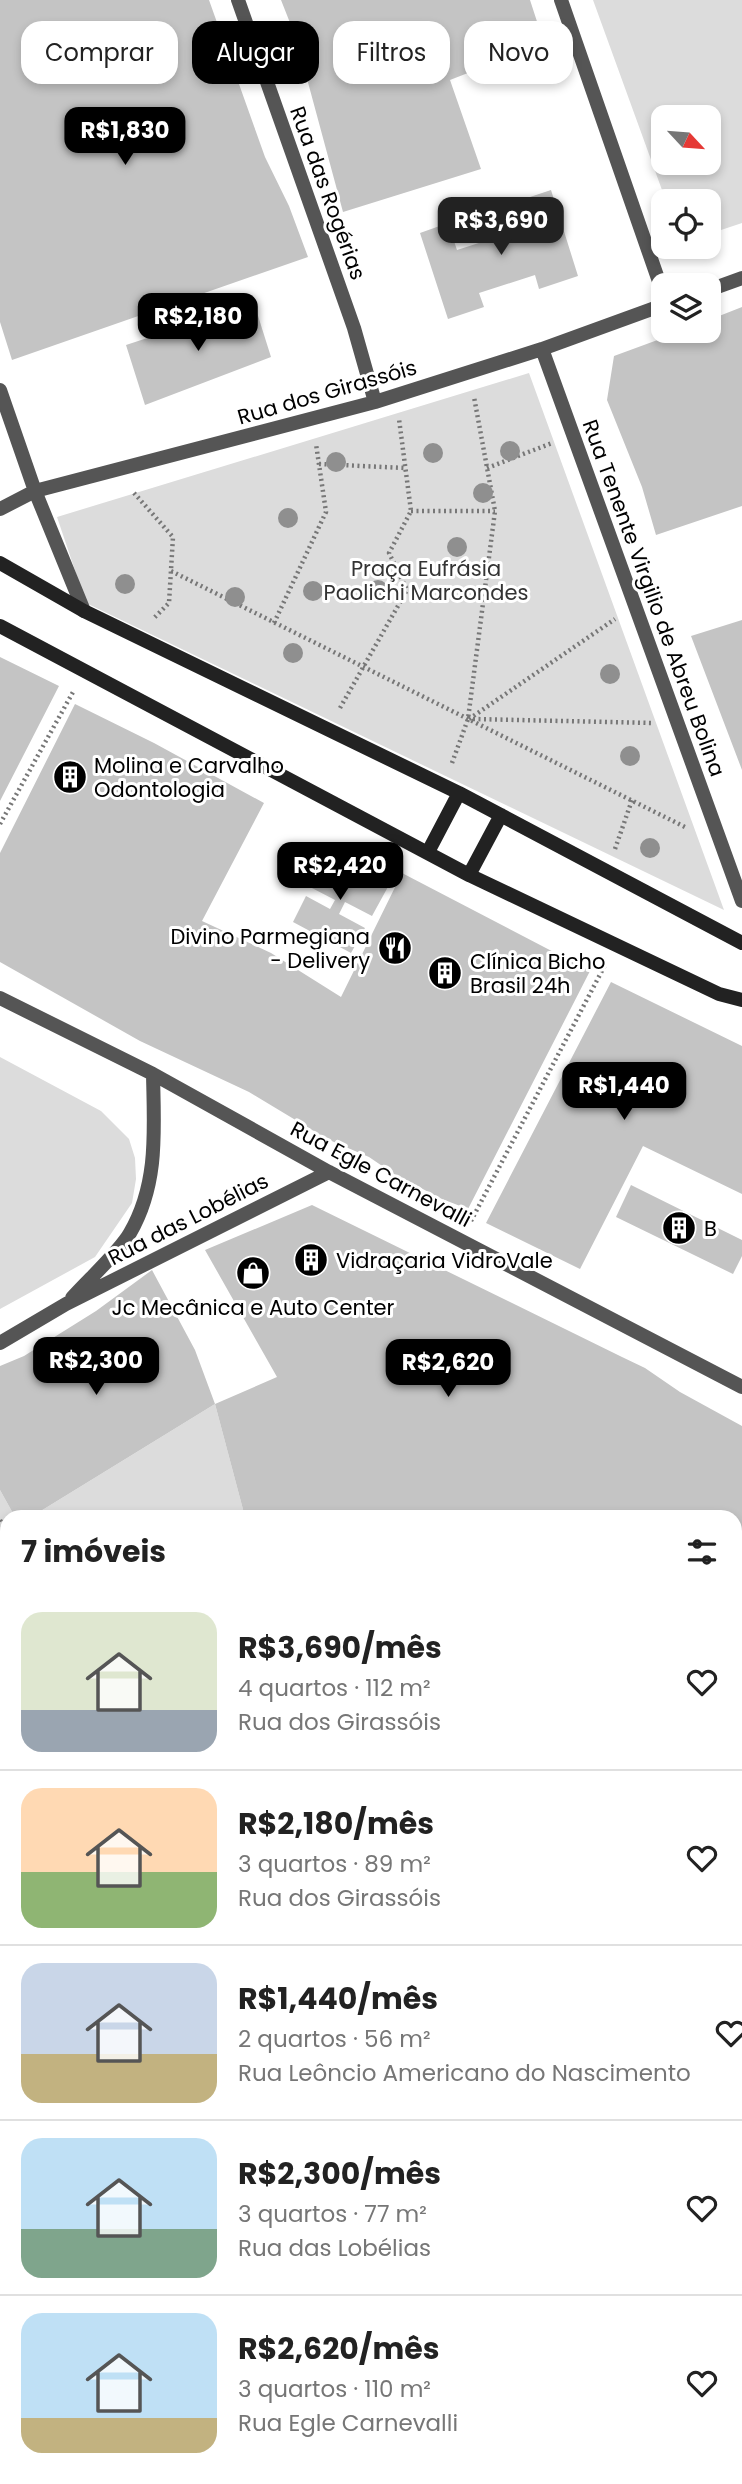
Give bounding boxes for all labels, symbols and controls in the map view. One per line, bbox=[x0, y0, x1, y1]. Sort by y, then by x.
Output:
chip: Comprar bbox=[21, 21, 178, 84]
chip: Alugar bbox=[192, 21, 319, 84]
chip: Filtros bbox=[333, 21, 450, 84]
chip: Novo bbox=[464, 21, 573, 84]
street label: Rua das Rogérias bbox=[283, 102, 373, 284]
north arrow bbox=[651, 105, 721, 175]
map controls bbox=[651, 105, 721, 343]
pin: R$1,830 bbox=[60, 108, 190, 167]
text: R$1,830 bbox=[80, 114, 170, 146]
button: locate bbox=[651, 189, 721, 259]
pin: R$3,690 bbox=[436, 198, 566, 257]
text: R$3,690 bbox=[454, 204, 548, 236]
button: layers bbox=[651, 273, 721, 343]
pin: R$2,180 bbox=[133, 294, 263, 353]
text: R$2,180 bbox=[154, 300, 242, 332]
street label: Rua dos Girassóis bbox=[234, 353, 420, 431]
street label: Rua Tenente Virgilio de Abreu Bolina bbox=[576, 416, 732, 780]
park label: Praça Eufrásia Paolichi Marcondes bbox=[323, 554, 529, 607]
place label: Molina e Carvalho Odontologia bbox=[94, 751, 284, 804]
building icon: Molina e Carvalho Odontologia bbox=[51, 758, 89, 796]
pin: R$2,420 bbox=[275, 842, 405, 902]
text: R$2,420 bbox=[293, 849, 387, 881]
place label: Divino Parmegiana - Delivery bbox=[171, 922, 370, 975]
restaurant icon: Divino Parmegiana - Delivery bbox=[376, 929, 414, 967]
place label: Clínica Bicho Brasil 24h bbox=[470, 947, 605, 1000]
building icon: Clínica Bicho Brasil 24h bbox=[426, 954, 464, 992]
pin: R$1,440 bbox=[559, 1062, 689, 1122]
text: R$1,440 bbox=[578, 1069, 670, 1101]
street label: Rua Egle Carnevalli bbox=[285, 1114, 477, 1234]
street label: Rua das Lobélias bbox=[103, 1166, 273, 1272]
building icon: B bbox=[660, 1209, 698, 1247]
place label: B bbox=[704, 1214, 717, 1243]
building icon: Vidraçaria VidroVale bbox=[292, 1241, 330, 1279]
place label: Vidraçaria VidroVale bbox=[336, 1246, 553, 1275]
shop icon: Jc Mecânica e Auto Center bbox=[234, 1254, 272, 1292]
place label: Jc Mecânica e Auto Center bbox=[112, 1293, 395, 1322]
pin: R$2,300 bbox=[31, 1338, 161, 1397]
pin: R$2,620 bbox=[383, 1340, 513, 1399]
text: R$2,300 bbox=[49, 1344, 143, 1376]
text: R$2,620 bbox=[402, 1346, 494, 1378]
text: 7 imóveis bbox=[21, 1530, 166, 1573]
icon: filters bbox=[683, 1533, 721, 1571]
text: R$3,690/mês bbox=[238, 1626, 442, 1669]
icon: home bbox=[77, 1640, 161, 1724]
icon: heart bbox=[683, 1663, 721, 1701]
text: 4 quartos · 112 m² bbox=[238, 1672, 431, 1704]
text: Rua dos Girassóis bbox=[238, 1706, 441, 1738]
text: R$2,180/mês bbox=[238, 1802, 434, 1845]
icon: home bbox=[77, 1816, 161, 1900]
icon: heart bbox=[683, 1839, 721, 1877]
text: 3 quartos · 89 m² bbox=[238, 1848, 431, 1880]
text: Rua dos Girassóis bbox=[238, 1882, 441, 1914]
text: R$1,440/mês bbox=[238, 1977, 438, 2020]
icon: home bbox=[77, 1991, 161, 2075]
icon: heart bbox=[712, 2014, 742, 2052]
text: 2 quartos · 56 m² bbox=[238, 2023, 431, 2055]
text: Rua Leôncio Americano do Nascimento bbox=[238, 2057, 691, 2089]
text: R$2,300/mês bbox=[238, 2152, 441, 2195]
icon: home bbox=[77, 2166, 161, 2250]
icon: heart bbox=[683, 2189, 721, 2227]
text: 3 quartos · 77 m² bbox=[238, 2198, 427, 2230]
text: Rua das Lobélias bbox=[238, 2232, 431, 2264]
text: R$2,620/mês bbox=[238, 2327, 439, 2370]
icon: home bbox=[77, 2341, 161, 2425]
icon: heart bbox=[683, 2364, 721, 2402]
text: 3 quartos · 110 m² bbox=[238, 2373, 431, 2405]
text: Rua Egle Carnevalli bbox=[238, 2407, 458, 2439]

